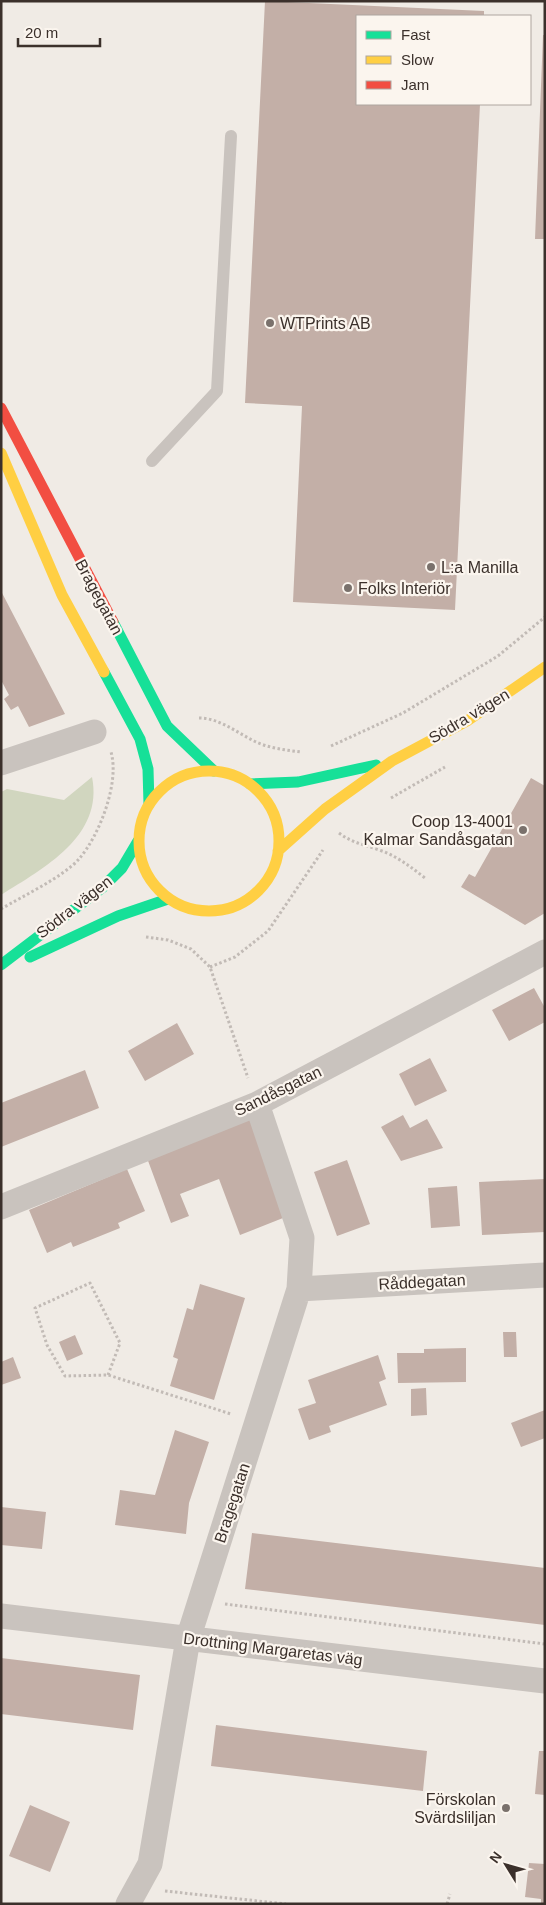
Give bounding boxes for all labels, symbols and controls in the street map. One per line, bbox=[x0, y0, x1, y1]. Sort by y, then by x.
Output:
scale bar bbox=[18, 15, 100, 47]
legend bbox=[356, 15, 531, 105]
text: 20 m bbox=[25, 24, 58, 41]
text: Fast bbox=[401, 26, 431, 43]
text: Slow bbox=[401, 51, 434, 68]
text: Jam bbox=[401, 76, 429, 93]
place label: WTPrints AB bbox=[280, 315, 371, 332]
marker: WTPrints AB bbox=[264, 317, 276, 329]
street label: Bragegatan bbox=[72, 556, 126, 638]
place label: L:a Manilla bbox=[441, 559, 518, 576]
marker: L:a Manilla bbox=[425, 561, 437, 573]
place label: Folks Interiör bbox=[358, 580, 451, 597]
marker: Folks Interiör bbox=[342, 582, 354, 594]
street label: Södra vägen bbox=[426, 685, 512, 747]
place label: Coop 13-4001 Kalmar Sandåsgatan bbox=[364, 813, 513, 848]
marker: Coop 13-4001 Kalmar Sandåsgatan bbox=[517, 824, 529, 836]
street label: Södra vägen bbox=[33, 872, 115, 942]
street label: Sandåsgatan bbox=[232, 1063, 324, 1119]
street label: Råddegatan bbox=[378, 1271, 466, 1293]
street label: Bragegatan bbox=[211, 1461, 253, 1545]
street label: Drottning Margaretas väg bbox=[182, 1630, 364, 1668]
place label: Förskolan Svärdsliljan bbox=[414, 1791, 496, 1826]
marker: Förskolan Svärdsliljan bbox=[500, 1802, 512, 1814]
north arrow bbox=[481, 1840, 531, 1890]
text: N bbox=[486, 1848, 505, 1866]

